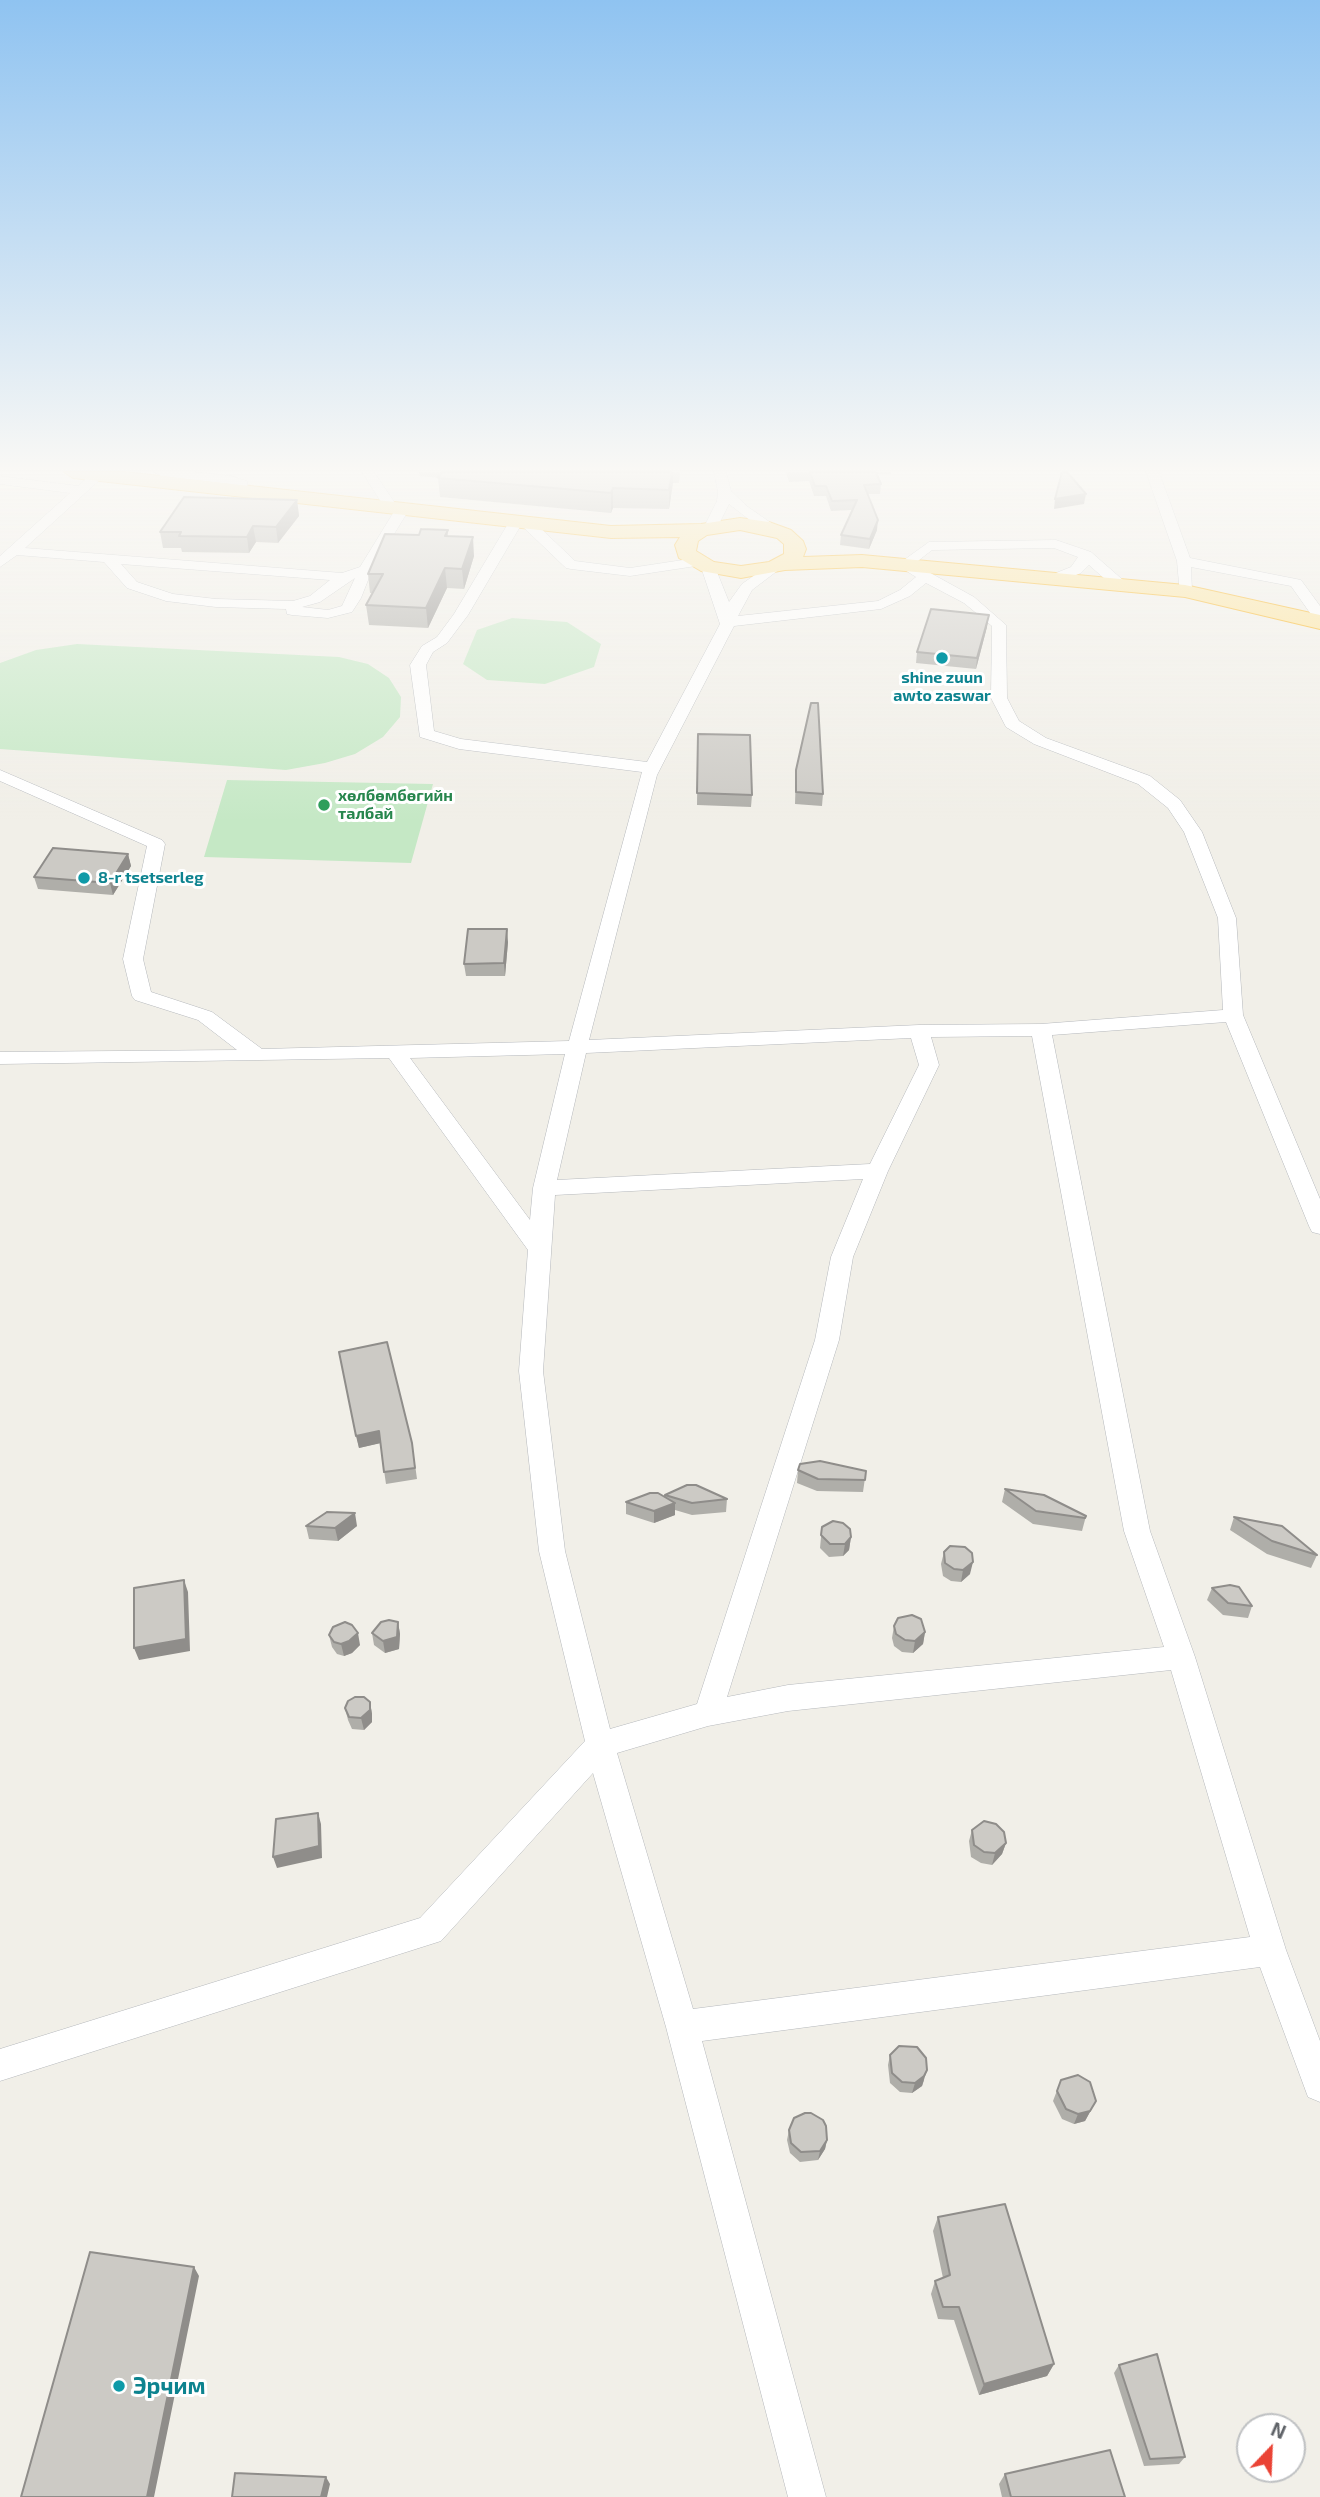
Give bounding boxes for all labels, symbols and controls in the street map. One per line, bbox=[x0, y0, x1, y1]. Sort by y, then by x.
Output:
marker: shine zuun awto zaswar bbox=[934, 650, 950, 666]
place label: shine zuun awto zaswar bbox=[893, 668, 991, 706]
place label: хөлбөмбөгийн талбай bbox=[338, 786, 453, 824]
marker: хөлбөмбөгийн талбай bbox=[316, 797, 332, 813]
place label: 8-r tsetserleg bbox=[98, 868, 203, 888]
marker: 8-r tsetserleg bbox=[76, 870, 92, 886]
place label: Эрчим bbox=[133, 2372, 206, 2400]
marker: Эрчим bbox=[111, 2378, 127, 2394]
north arrow bbox=[1236, 2413, 1306, 2483]
text: N bbox=[1268, 2417, 1289, 2443]

